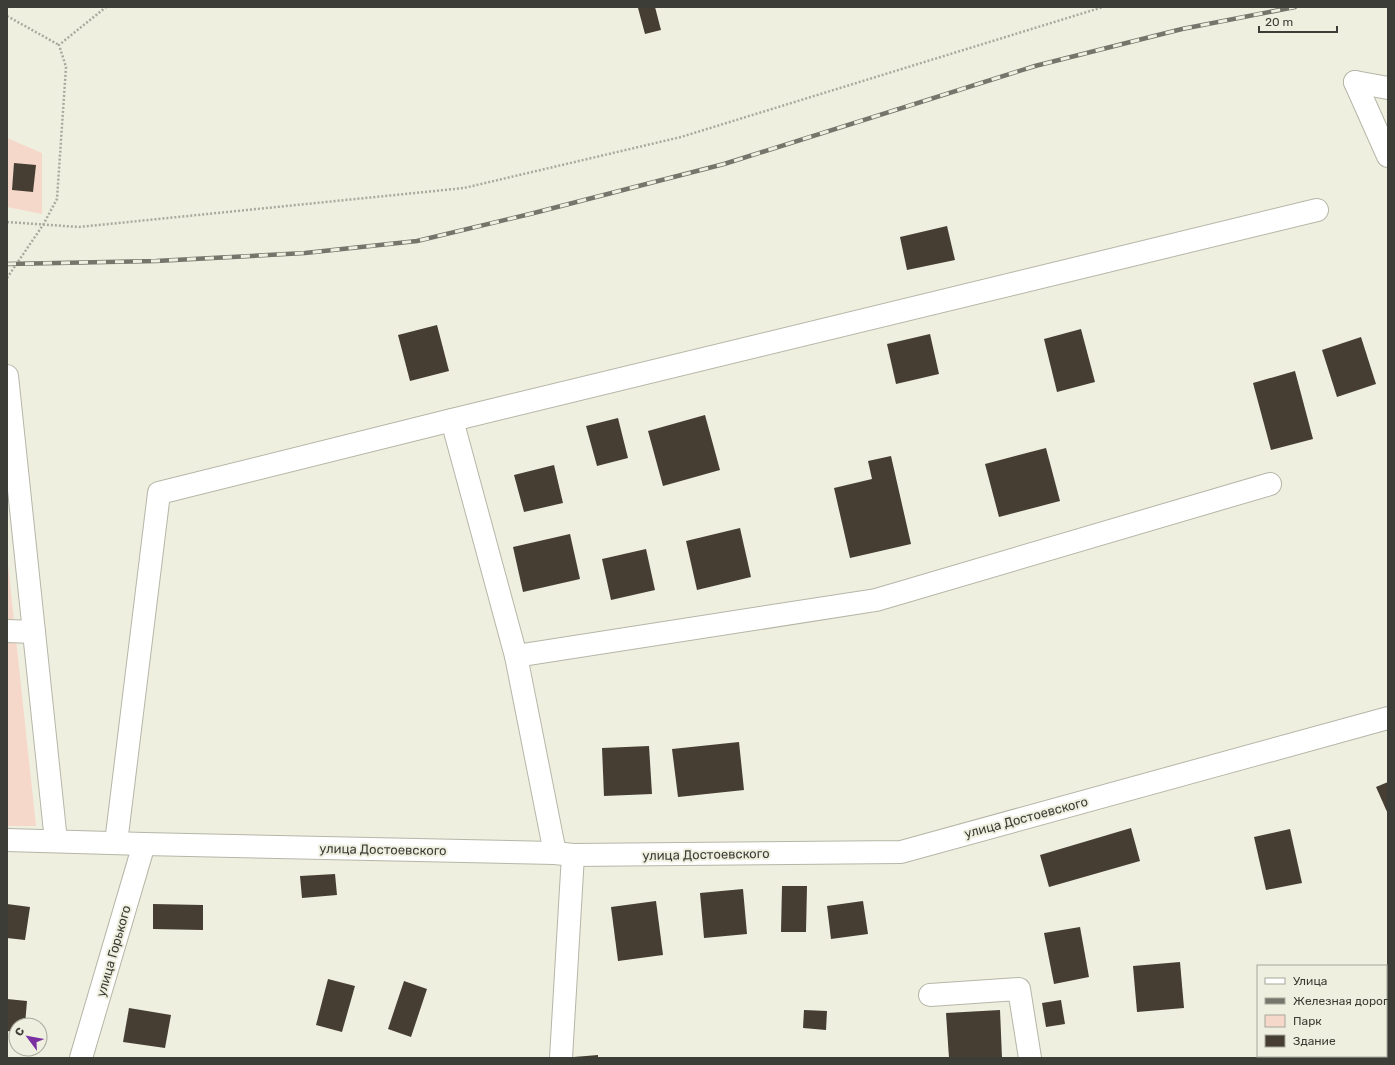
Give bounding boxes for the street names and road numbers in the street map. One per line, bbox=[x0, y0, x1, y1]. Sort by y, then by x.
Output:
street label: улица Достоевского bbox=[963, 794, 1090, 841]
street label: улица Достоевского bbox=[319, 841, 447, 858]
street label: улица Достоевского bbox=[642, 846, 770, 863]
street label: улица Горького bbox=[93, 904, 134, 999]

